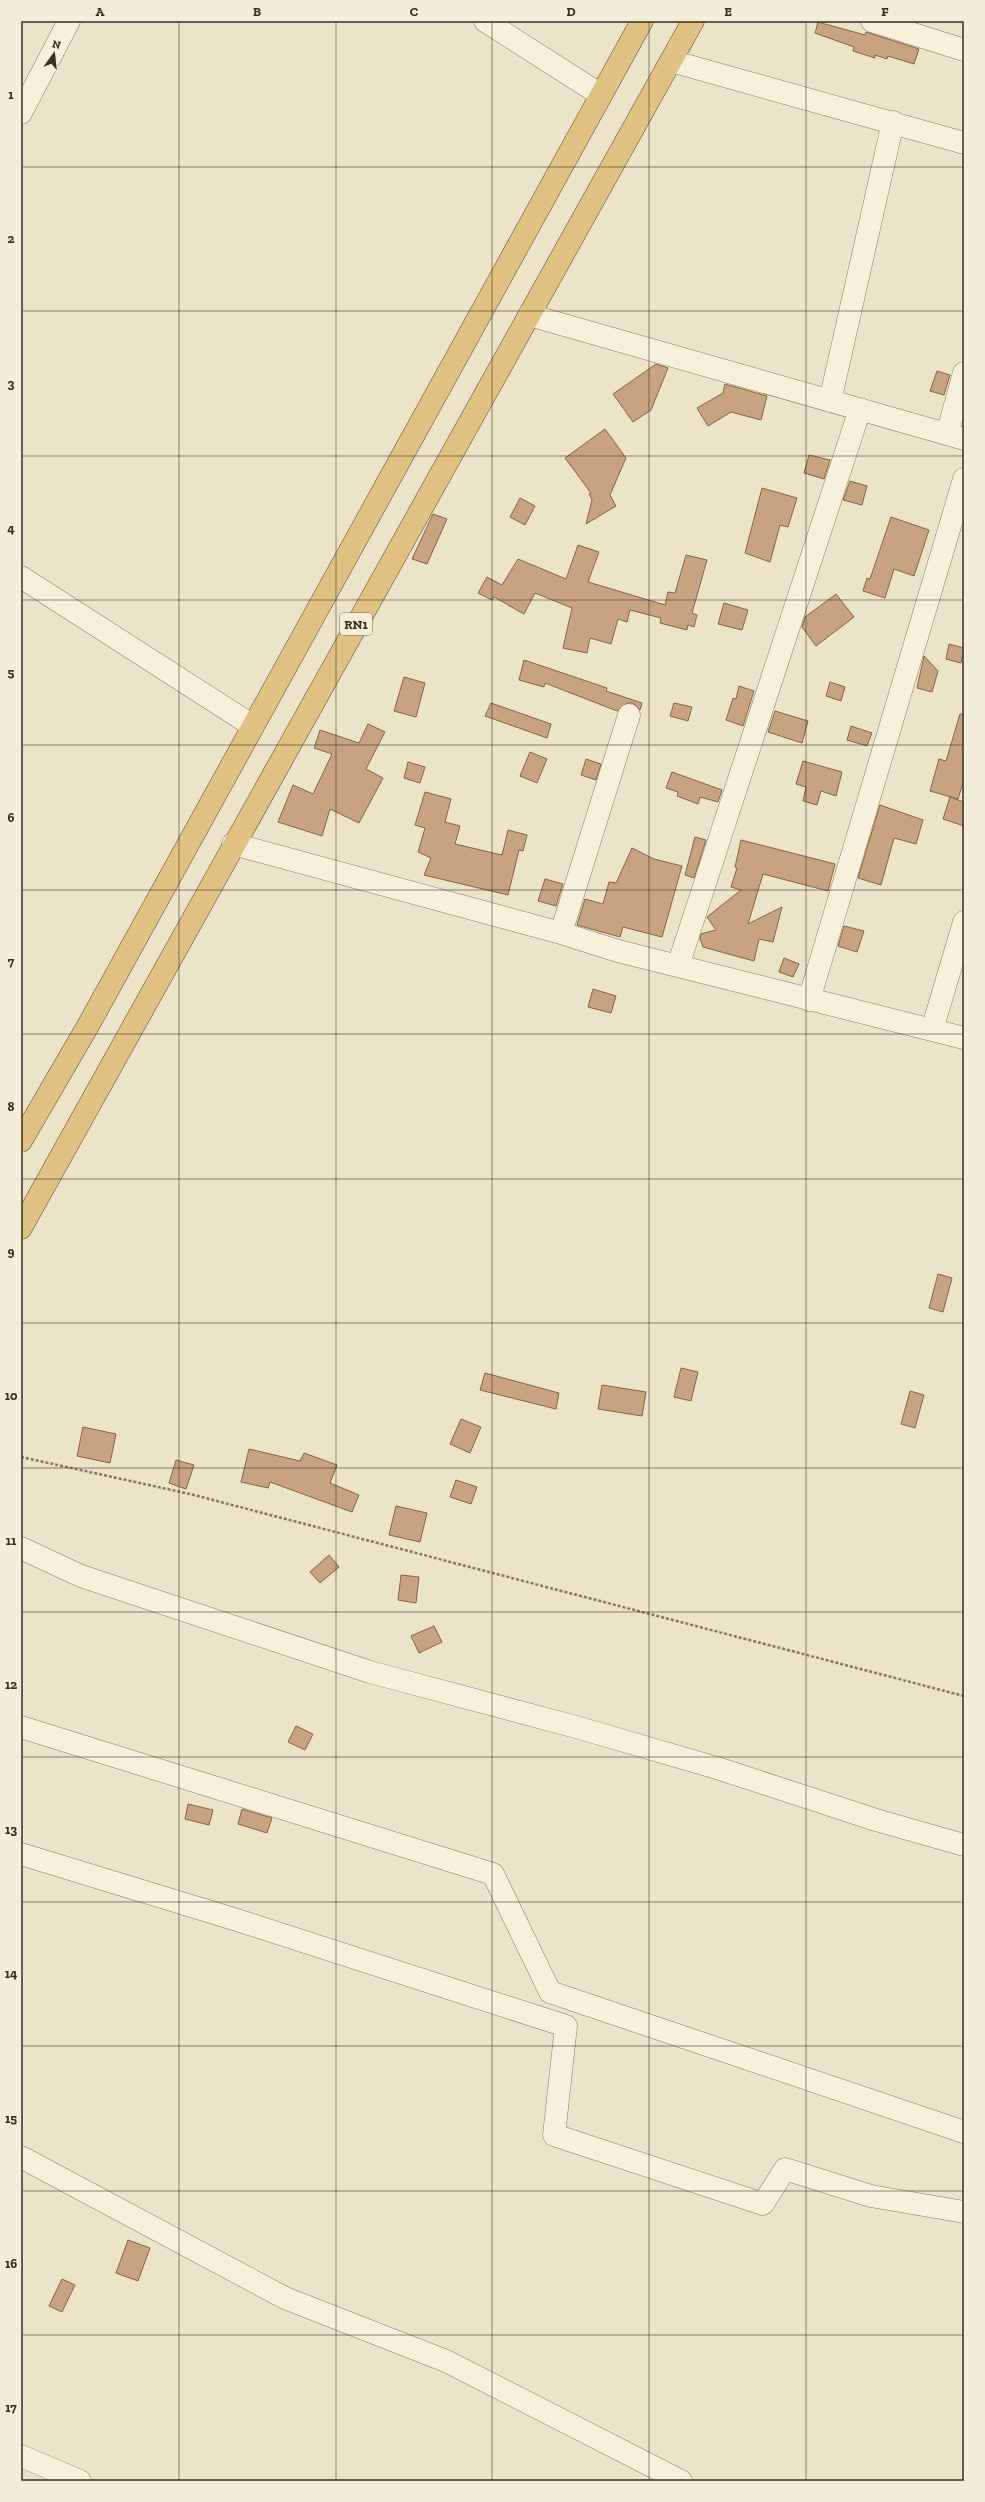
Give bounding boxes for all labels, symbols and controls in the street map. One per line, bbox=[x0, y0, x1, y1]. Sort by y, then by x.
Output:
text: A bbox=[96, 4, 105, 19]
text: B bbox=[253, 4, 261, 19]
text: C bbox=[410, 4, 418, 19]
text: D bbox=[566, 4, 576, 19]
text: E bbox=[724, 4, 732, 19]
text: F bbox=[881, 4, 889, 19]
north arrow bbox=[34, 34, 74, 74]
text: N bbox=[51, 37, 63, 52]
text: 1 bbox=[8, 87, 14, 102]
text: 2 bbox=[8, 231, 15, 246]
text: 3 bbox=[8, 376, 15, 391]
text: 4 bbox=[7, 521, 15, 536]
road number: RN1 bbox=[340, 613, 372, 635]
text: 5 bbox=[8, 665, 15, 680]
text: 6 bbox=[8, 810, 15, 825]
text: 7 bbox=[8, 954, 15, 969]
text: 8 bbox=[7, 1099, 15, 1114]
text: 9 bbox=[8, 1244, 15, 1259]
text: 10 bbox=[5, 1388, 18, 1403]
text: 11 bbox=[6, 1533, 17, 1548]
text: 12 bbox=[5, 1677, 17, 1692]
text: 13 bbox=[5, 1822, 17, 1837]
text: 14 bbox=[5, 1966, 18, 1981]
text: 15 bbox=[5, 2111, 17, 2126]
text: 16 bbox=[5, 2256, 17, 2271]
text: 17 bbox=[5, 2400, 17, 2415]

